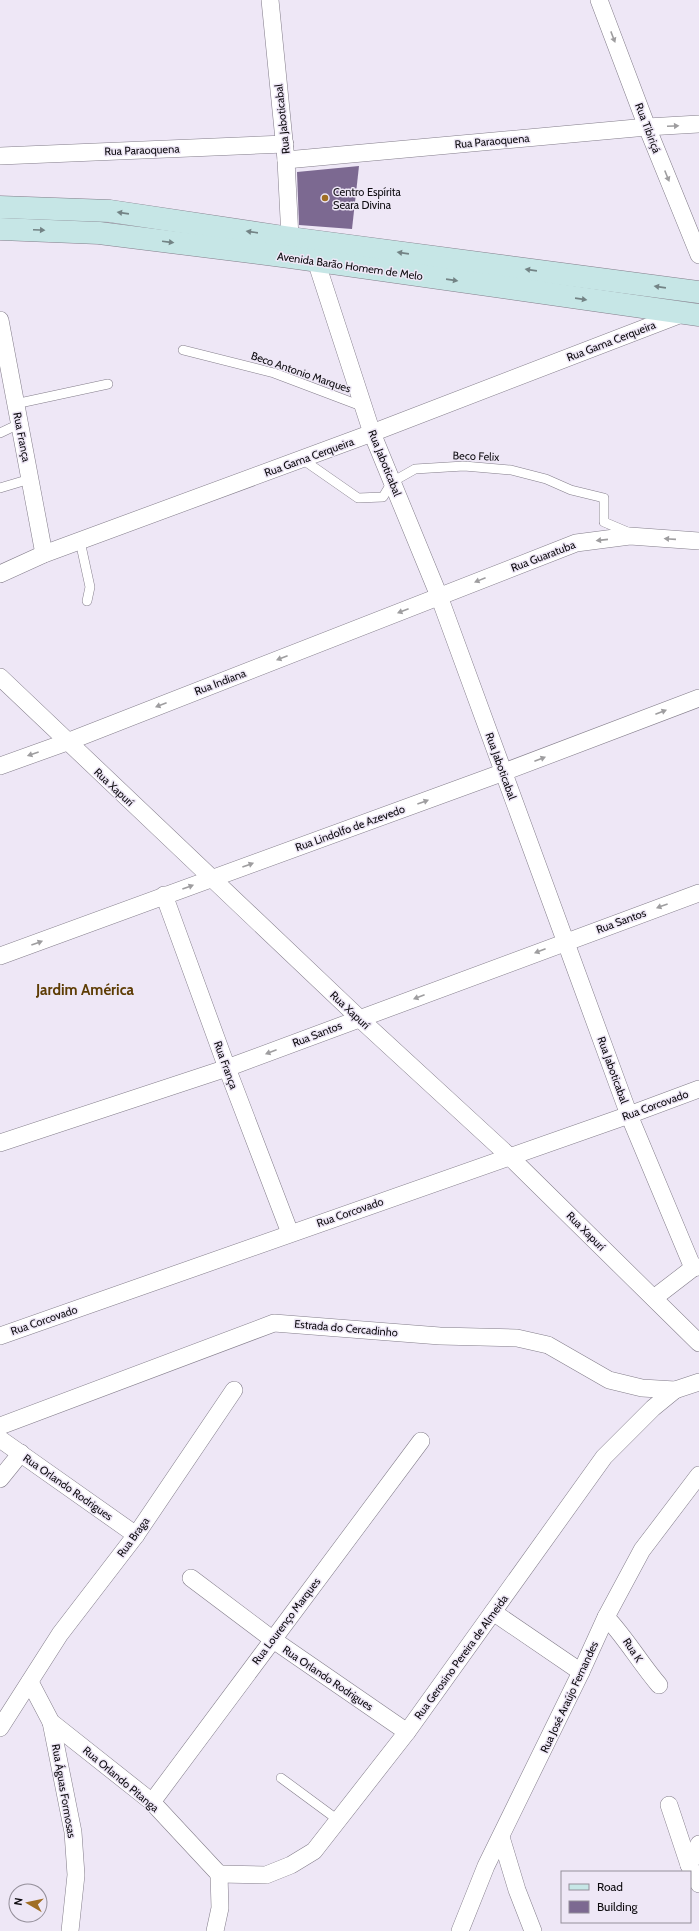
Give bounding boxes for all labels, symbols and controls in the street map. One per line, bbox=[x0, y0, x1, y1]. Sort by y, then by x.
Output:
one-way arrow bbox=[610, 31, 616, 43]
street label: Rua Jaboticabal bbox=[271, 83, 293, 155]
street label: Rua Tibiriçá bbox=[632, 101, 664, 156]
one-way arrow bbox=[667, 122, 679, 129]
street label: Rua Paraoquena bbox=[454, 131, 531, 151]
street label: Rua Paraoquena bbox=[104, 142, 180, 158]
one-way arrow bbox=[664, 171, 670, 183]
place label: Centro Espírita Seara Divina bbox=[333, 185, 401, 212]
marker: Centro Espírita Seara Divina bbox=[320, 193, 330, 203]
one-way arrow bbox=[117, 210, 129, 216]
one-way arrow bbox=[33, 227, 45, 234]
one-way arrow bbox=[246, 229, 258, 235]
one-way arrow bbox=[162, 239, 174, 245]
street label: Avenida Barão Homem de Melo bbox=[276, 249, 424, 283]
one-way arrow bbox=[397, 250, 409, 256]
one-way arrow bbox=[525, 267, 538, 273]
one-way arrow bbox=[446, 277, 458, 283]
one-way arrow bbox=[654, 284, 666, 290]
one-way arrow bbox=[575, 296, 587, 302]
street label: Rua Gama Cerqueira bbox=[565, 317, 658, 364]
street label: Beco Antonio Marques bbox=[249, 348, 353, 396]
street label: Rua França bbox=[10, 411, 34, 464]
street label: Rua Jaboticabal bbox=[365, 428, 405, 499]
street label: Rua Gama Cerqueira bbox=[262, 434, 356, 480]
street label: Beco Felix bbox=[452, 448, 500, 464]
one-way arrow bbox=[664, 535, 676, 542]
one-way arrow bbox=[596, 536, 608, 543]
street label: Rua Guaratuba bbox=[509, 537, 578, 575]
one-way arrow bbox=[473, 578, 485, 584]
one-way arrow bbox=[396, 608, 408, 614]
one-way arrow bbox=[275, 656, 287, 662]
street label: Rua Indiana bbox=[192, 666, 248, 698]
one-way arrow bbox=[154, 703, 166, 709]
one-way arrow bbox=[656, 709, 668, 715]
street label: Rua Jaboticabal bbox=[482, 731, 520, 802]
one-way arrow bbox=[27, 751, 39, 757]
one-way arrow bbox=[534, 755, 546, 761]
street label: Rua Xapurí bbox=[91, 765, 137, 809]
one-way arrow bbox=[417, 798, 429, 804]
street label: Rua Lindolfo de Azevedo bbox=[293, 802, 407, 854]
one-way arrow bbox=[242, 861, 254, 867]
one-way arrow bbox=[182, 883, 194, 889]
one-way arrow bbox=[656, 903, 668, 909]
street label: Rua Santos bbox=[594, 905, 648, 936]
one-way arrow bbox=[31, 939, 43, 945]
one-way arrow bbox=[534, 948, 546, 954]
district label: Jardim América bbox=[35, 981, 134, 999]
street label: Rua Xapurí bbox=[327, 988, 373, 1032]
one-way arrow bbox=[412, 994, 424, 1000]
street label: Rua Santos bbox=[290, 1018, 344, 1050]
street label: Rua Jaboticabal bbox=[594, 1035, 632, 1106]
street label: Rua França bbox=[211, 1039, 241, 1092]
one-way arrow bbox=[264, 1049, 276, 1055]
street label: Rua Corcovado bbox=[620, 1087, 690, 1123]
street label: Rua Corcovado bbox=[315, 1194, 385, 1230]
street label: Rua Xapurí bbox=[564, 1209, 609, 1254]
street label: Rua Corcovado bbox=[9, 1302, 79, 1338]
street label: Estrada do Cercadinho bbox=[294, 1316, 398, 1340]
street label: Rua Orlando Rodrigues bbox=[20, 1451, 116, 1523]
street label: Rua Braga bbox=[114, 1514, 153, 1560]
street label: Rua Lourenço Marques bbox=[249, 1574, 324, 1667]
street label: Rua Gerosino Pereira de Almeida bbox=[411, 1591, 511, 1722]
street label: Rua K bbox=[620, 1635, 646, 1665]
street label: Rua José Araújo Fernandes bbox=[537, 1638, 601, 1755]
street label: Rua Orlando Rodrigues bbox=[280, 1642, 376, 1714]
street label: Rua Águas Formosas bbox=[49, 1743, 79, 1840]
street label: Rua Orlando Pitanga bbox=[80, 1743, 162, 1815]
legend bbox=[561, 1871, 691, 1923]
text: Road bbox=[597, 1879, 623, 1894]
north arrow bbox=[8, 1883, 48, 1923]
text: N bbox=[11, 1896, 26, 1906]
text: Building bbox=[597, 1899, 639, 1914]

